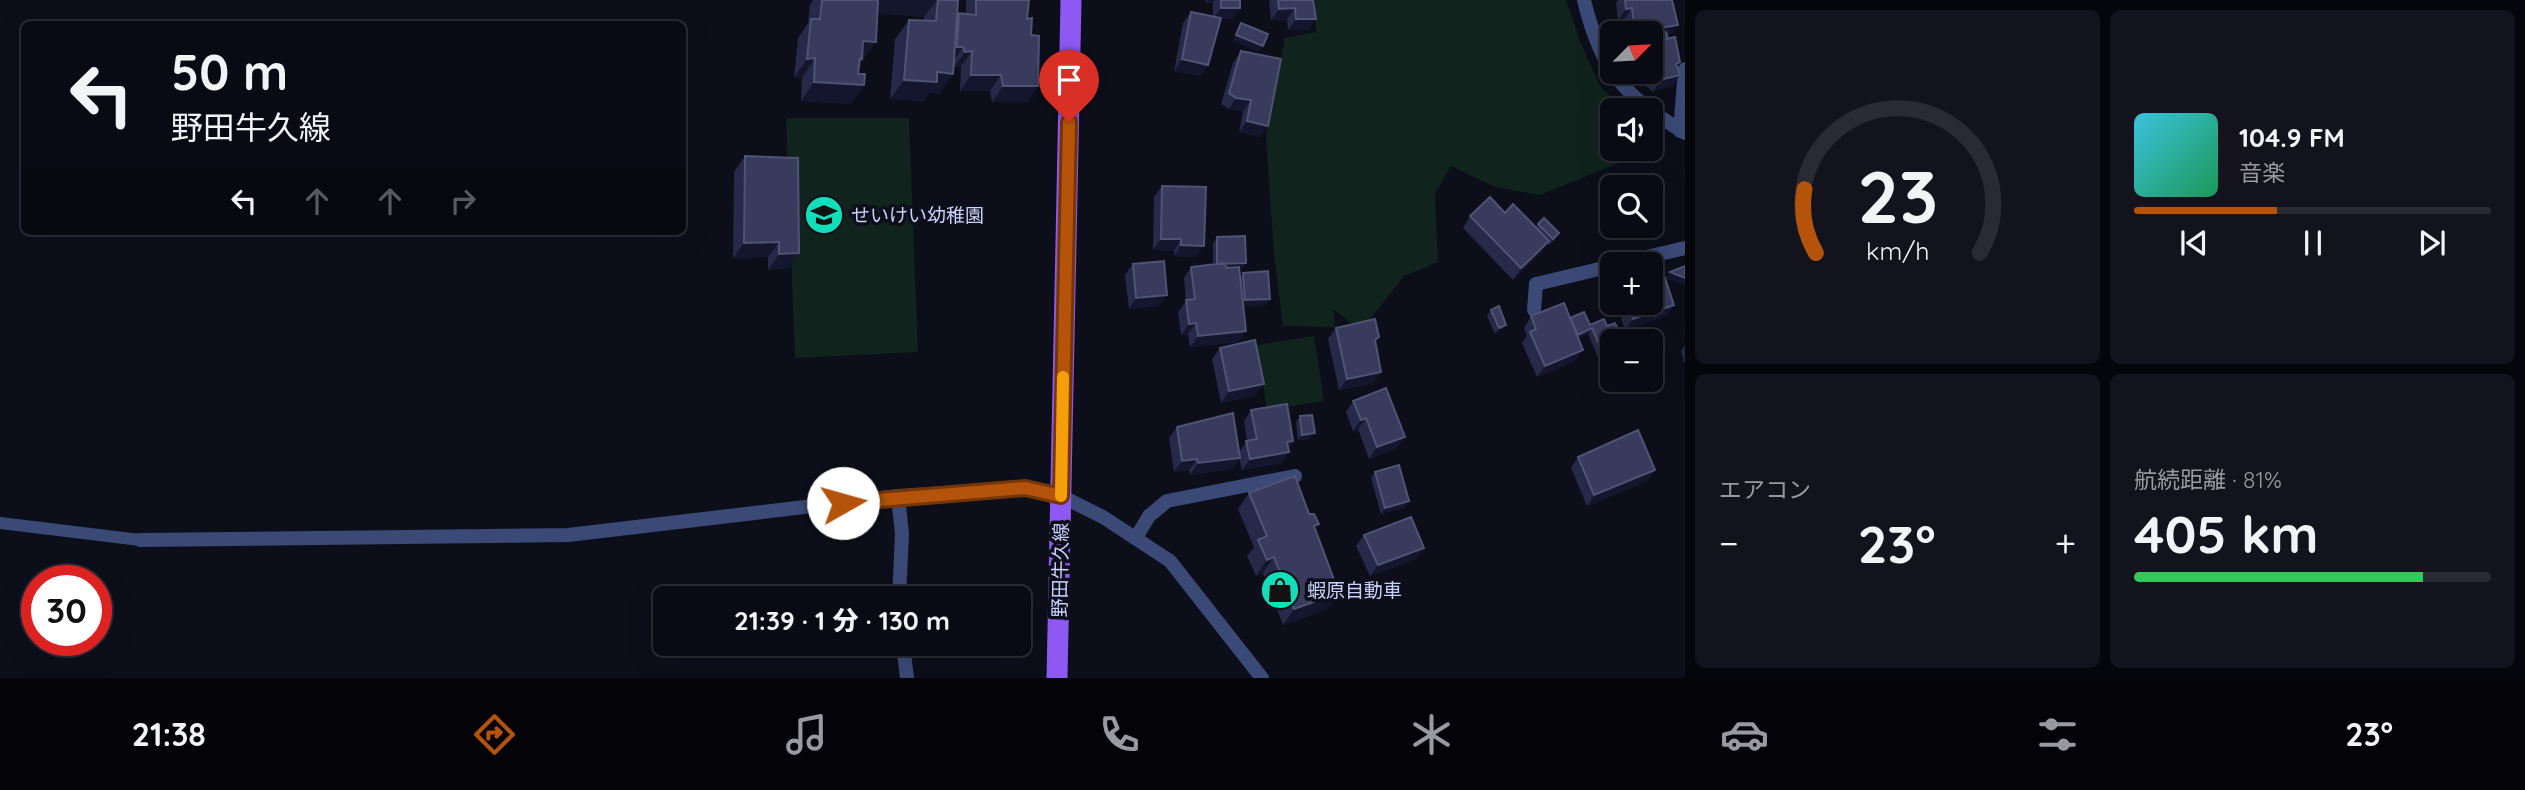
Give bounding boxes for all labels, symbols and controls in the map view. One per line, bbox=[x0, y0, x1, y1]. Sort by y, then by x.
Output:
north arrow bbox=[1600, 21, 1662, 84]
map controls bbox=[1600, 21, 1663, 392]
text: 50 m bbox=[171, 41, 288, 102]
icon: left bbox=[56, 49, 147, 140]
pin bbox=[1039, 50, 1099, 122]
icon: arrive bbox=[1050, 61, 1088, 99]
button: sound bbox=[1600, 98, 1663, 161]
text: 野田牛久線 bbox=[171, 107, 331, 147]
text: 104.9 FM bbox=[2239, 121, 2345, 154]
text: 23 bbox=[1857, 151, 1938, 242]
text: 音楽 bbox=[2239, 158, 2285, 187]
button: search bbox=[1600, 175, 1663, 238]
icon: left bbox=[225, 182, 263, 220]
icon: ahead bbox=[298, 182, 336, 220]
icon: ahead bbox=[371, 182, 409, 220]
icon: right bbox=[444, 182, 482, 220]
school or university icon: せいけい幼稚園 bbox=[803, 194, 845, 236]
place label: せいけい幼稚園 bbox=[851, 203, 984, 227]
icon: previous bbox=[2175, 224, 2213, 262]
icon: pause bbox=[2294, 224, 2332, 262]
icon: next bbox=[2413, 224, 2451, 262]
text: km/h bbox=[1866, 235, 1929, 266]
button: + bbox=[1600, 252, 1663, 315]
button: − bbox=[1600, 329, 1663, 392]
text: 航続距離 · 81% bbox=[2134, 465, 2282, 494]
position arrow bbox=[806, 466, 880, 540]
text: エアコン bbox=[1719, 475, 1811, 504]
text: 405 km bbox=[2134, 501, 2319, 566]
text: 23° bbox=[1858, 511, 1936, 576]
text: − bbox=[1719, 519, 1739, 567]
text: + bbox=[2055, 519, 2076, 567]
street label: 野田牛久線 bbox=[1047, 522, 1073, 618]
speed limit sign: 30 bbox=[21, 565, 112, 656]
shop icon: 蝦原自動車 bbox=[1259, 569, 1301, 611]
place label: 蝦原自動車 bbox=[1307, 578, 1402, 602]
text: 21:39 · 1 分 · 130 m bbox=[734, 604, 950, 637]
icon: directions bbox=[470, 710, 519, 759]
icon: music bbox=[782, 710, 831, 759]
icon: phone bbox=[1095, 710, 1144, 759]
icon: climate bbox=[1407, 710, 1456, 759]
icon: car bbox=[1720, 710, 1769, 759]
icon: filters bbox=[2033, 710, 2082, 759]
text: 21:38 bbox=[132, 714, 206, 754]
text: 23° bbox=[2345, 714, 2393, 754]

